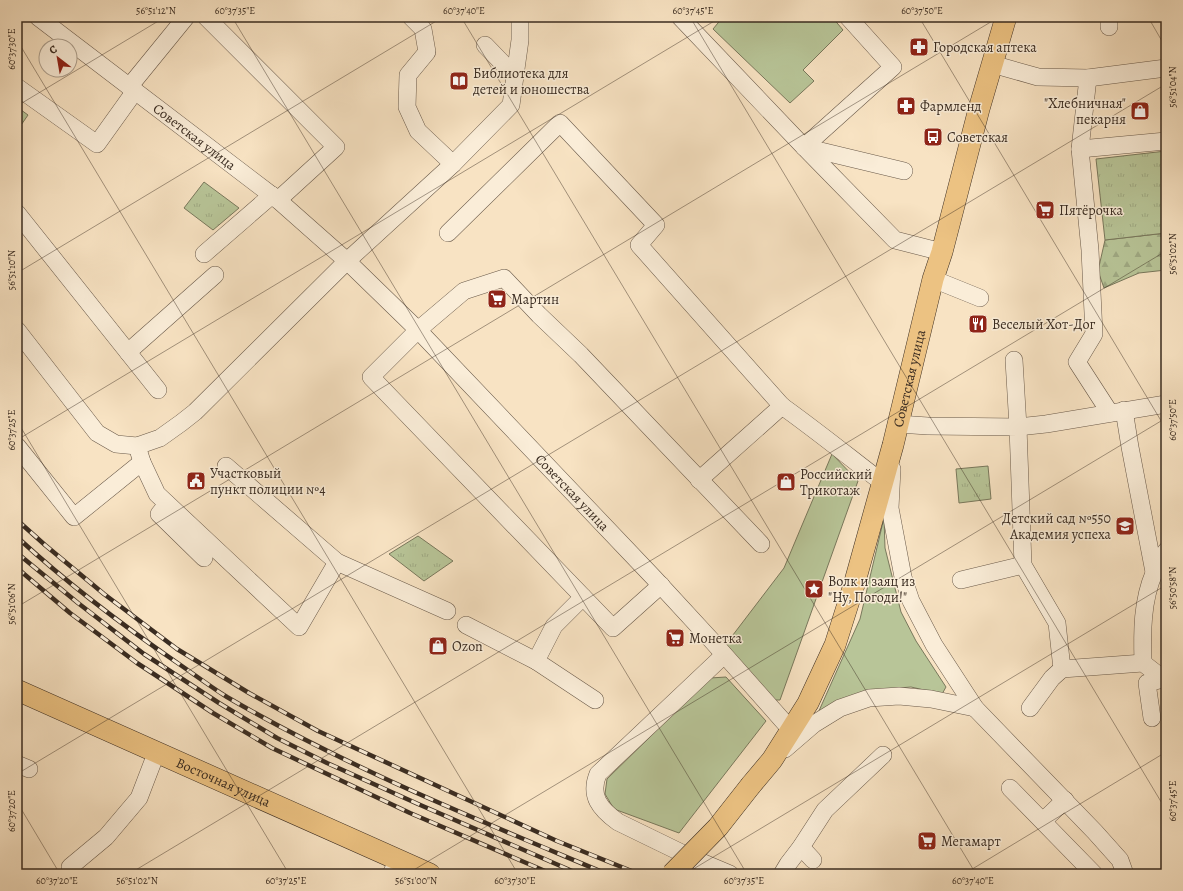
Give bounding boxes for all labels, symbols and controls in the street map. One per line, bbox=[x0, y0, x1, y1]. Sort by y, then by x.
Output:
text: 56°51'12"N bbox=[136, 4, 176, 17]
text: 60°37'35"E bbox=[215, 4, 255, 17]
text: 60°37'40"E bbox=[443, 4, 485, 17]
text: 60°37'45"E bbox=[673, 4, 713, 17]
text: 60°37'50"E bbox=[901, 4, 943, 17]
text: 60°37'30"E bbox=[5, 28, 18, 70]
pharmacy icon: Городская аптека bbox=[908, 36, 930, 58]
north arrow bbox=[38, 38, 78, 78]
place label: Городская аптека bbox=[933, 38, 1037, 57]
text: С bbox=[46, 42, 60, 58]
place label: Библиотека для детей и юношества bbox=[472, 64, 590, 99]
text: 56°51'04"N bbox=[1166, 66, 1179, 108]
library icon: Библиотека для детей и юношества bbox=[448, 70, 470, 92]
place label: "Хлебничная" пекарня bbox=[1044, 94, 1126, 129]
pharmacy icon: Фармленд bbox=[895, 95, 917, 117]
place label: Фармленд bbox=[920, 97, 982, 116]
street label: Советская улица bbox=[149, 99, 240, 175]
shop icon: "Хлебничная" пекарня bbox=[1129, 100, 1151, 122]
bus stop icon: Советская bbox=[922, 126, 944, 148]
place label: Советская bbox=[947, 128, 1008, 147]
supermarket icon: Пятёрочка bbox=[1034, 199, 1056, 221]
place label: Пятёрочка bbox=[1059, 201, 1123, 220]
text: 56°51'02"N bbox=[1166, 233, 1179, 275]
text: 56°51'10"N bbox=[5, 250, 18, 290]
supermarket icon: Мартин bbox=[486, 288, 508, 310]
place label: Мартин bbox=[511, 290, 559, 309]
restaurant icon: Веселый Хот-Дог bbox=[967, 313, 989, 335]
place label: Веселый Хот-Дог bbox=[992, 315, 1096, 334]
street label: Советская улица bbox=[889, 327, 931, 429]
text: 60°37'50"E bbox=[1166, 399, 1179, 441]
text: 60°37'25"E bbox=[5, 409, 18, 451]
street label: Советская улица bbox=[531, 450, 614, 536]
place label: Участковый пункт полиции №4 bbox=[210, 464, 326, 499]
place label: Российский Трикотаж bbox=[800, 465, 872, 500]
public building icon: Участковый пункт полиции №4 bbox=[185, 470, 207, 492]
shop icon: Российский Трикотаж bbox=[775, 471, 797, 493]
place label: Детский сад №550 Академия успеха bbox=[1002, 509, 1112, 544]
school or university icon: Детский сад №550 Академия успеха bbox=[1114, 515, 1136, 537]
text: 56°50'58"N bbox=[1166, 567, 1179, 609]
place label: Волк и заяц из "Ну, Погоди!" bbox=[828, 572, 915, 607]
place icon: Волк и заяц из "Ну, Погоди!" bbox=[803, 578, 825, 600]
text: 56°51'06"N bbox=[5, 583, 18, 625]
supermarket icon: Монетка bbox=[664, 627, 686, 649]
place label: Монетка bbox=[689, 629, 742, 648]
shop icon: Ozon bbox=[427, 635, 449, 657]
place label: Ozon bbox=[452, 637, 483, 656]
street label: Восточная улица bbox=[173, 753, 274, 812]
text: 60°37'45"E bbox=[1166, 781, 1179, 821]
text: 60°37'20"E bbox=[5, 790, 18, 832]
supermarket icon: Мегамарт bbox=[916, 830, 938, 852]
place label: Мегамарт bbox=[941, 832, 1001, 851]
text: 60°37'20"E bbox=[36, 874, 78, 887]
text: 56°51'02"N bbox=[116, 874, 158, 887]
text: 60°37'25"E bbox=[265, 874, 307, 887]
text: 56°51'00"N bbox=[395, 874, 437, 887]
text: 60°37'30"E bbox=[494, 874, 536, 887]
text: 60°37'35"E bbox=[724, 874, 764, 887]
text: 60°37'40"E bbox=[952, 874, 994, 887]

